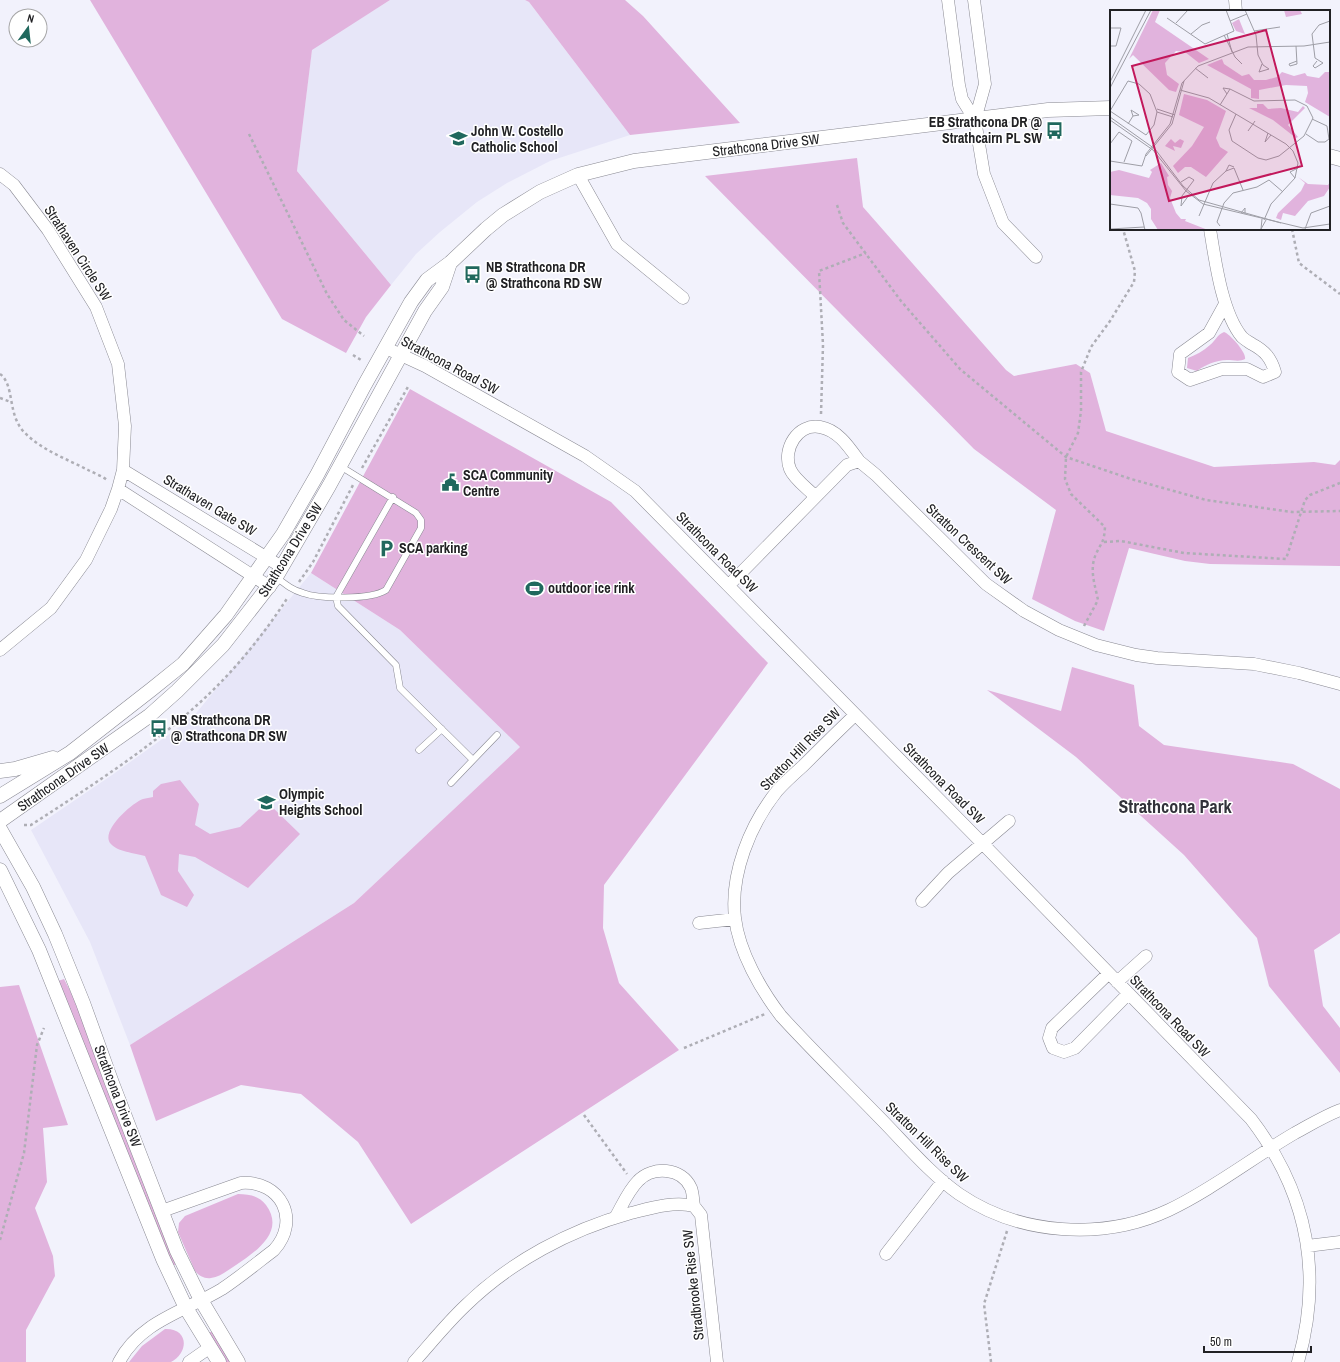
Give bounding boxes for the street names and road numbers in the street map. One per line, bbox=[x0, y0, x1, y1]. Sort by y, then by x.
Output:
street label: Strathcona Drive SW bbox=[711, 129, 821, 161]
street label: Strathaven Circle SW bbox=[40, 202, 116, 304]
street label: Strathcona Road SW bbox=[398, 332, 502, 398]
street label: Strathaven Gate SW bbox=[160, 470, 260, 540]
street label: Strathcona Drive SW bbox=[254, 499, 326, 600]
street label: Stratton Crescent SW bbox=[922, 500, 1016, 589]
street label: Strathcona Road SW bbox=[673, 508, 762, 597]
street label: Stratton Hill Rise SW bbox=[756, 704, 844, 794]
street label: Strathcona Drive SW bbox=[14, 739, 112, 815]
street label: Strathcona Road SW bbox=[900, 739, 989, 828]
street label: Strathcona Road SW bbox=[1126, 971, 1214, 1061]
street label: Strathcona Drive SW bbox=[90, 1042, 146, 1150]
street label: Stratton Hill Rise SW bbox=[882, 1098, 972, 1186]
street label: Stradbrooke Rise SW bbox=[678, 1229, 708, 1341]

